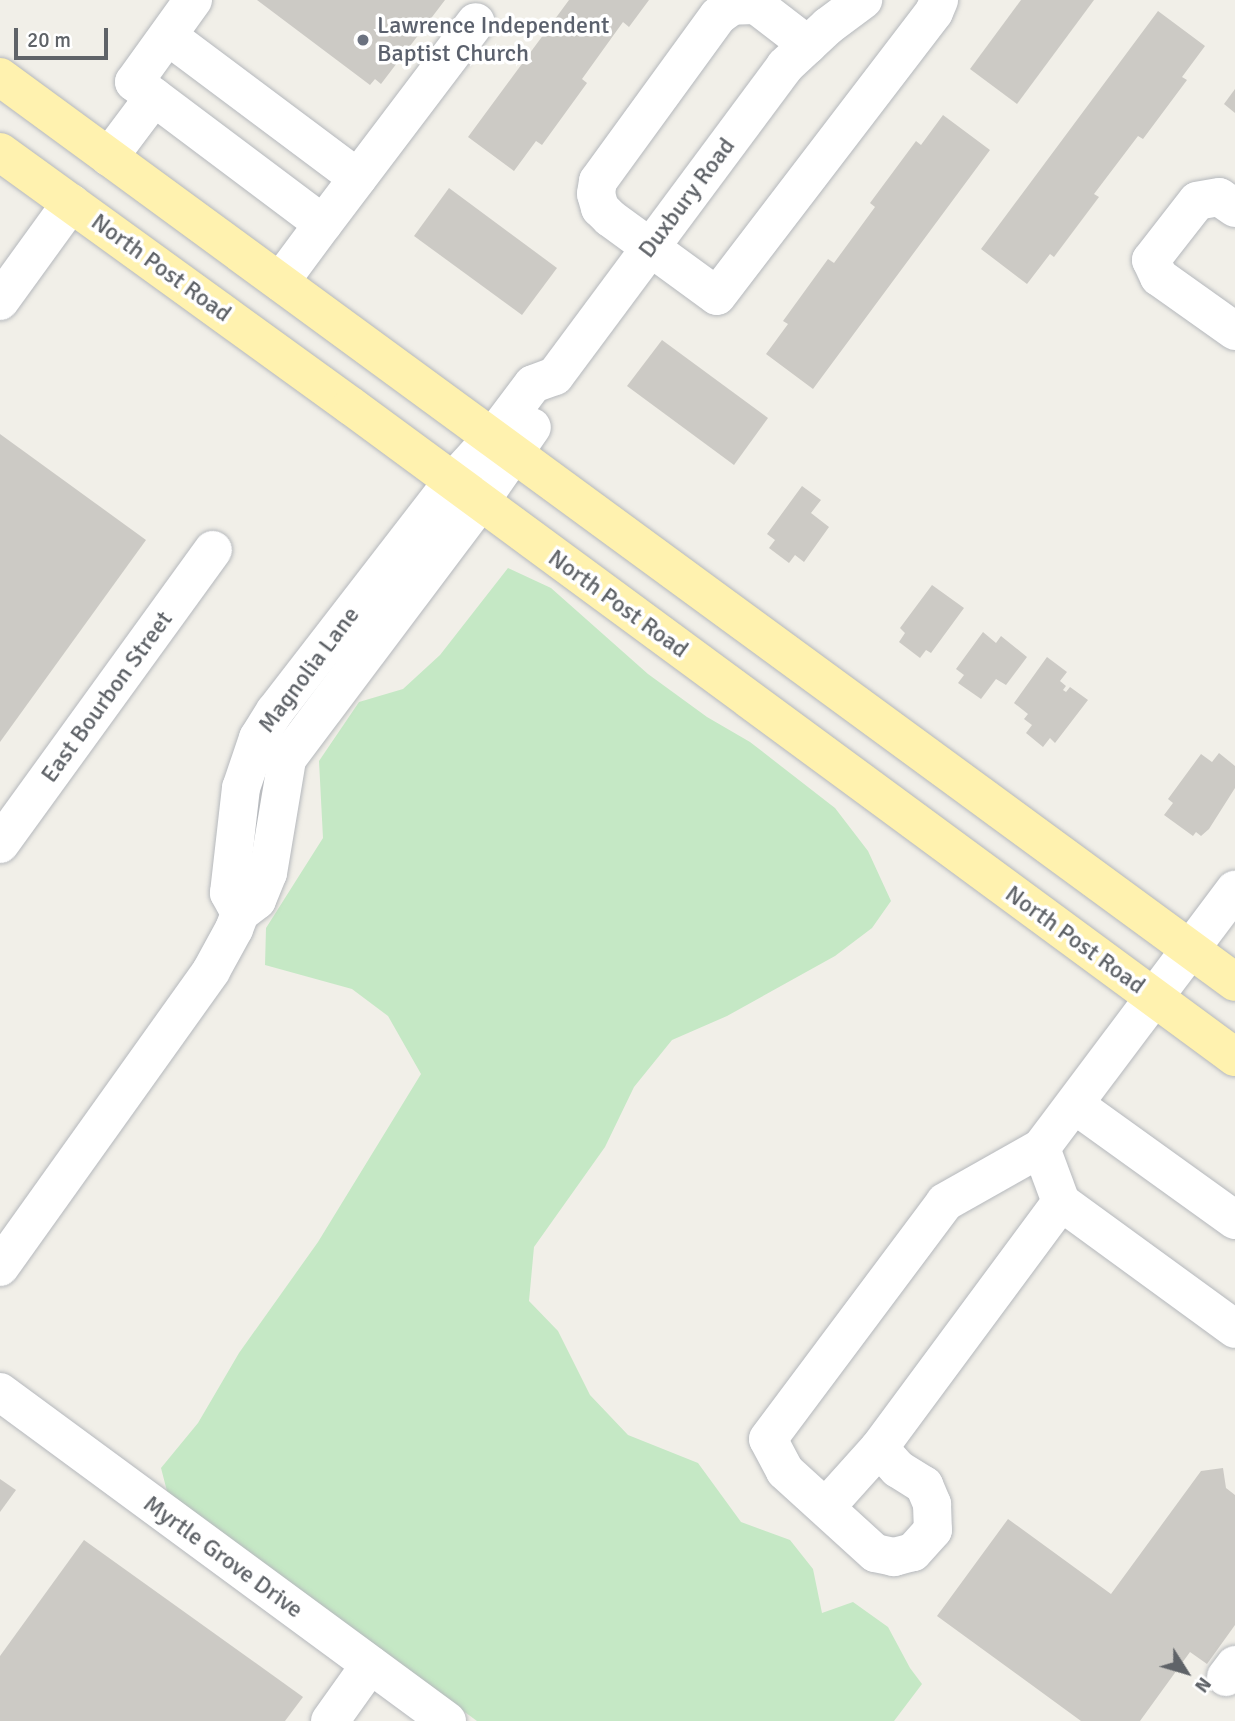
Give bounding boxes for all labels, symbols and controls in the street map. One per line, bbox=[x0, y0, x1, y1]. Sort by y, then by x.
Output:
place label: Lawrence Independent Baptist Church bbox=[377, 12, 609, 68]
scale bar bbox=[18, 14, 112, 58]
text: 20 m bbox=[27, 27, 71, 53]
marker: Lawrence Independent Baptist Church bbox=[355, 32, 371, 48]
street label: Duxbury Road bbox=[633, 132, 741, 264]
street label: North Post Road bbox=[85, 208, 237, 328]
street label: North Post Road bbox=[542, 544, 694, 664]
street label: Magnolia Lane bbox=[252, 601, 366, 739]
street label: East Bourbon Street bbox=[35, 606, 179, 788]
street label: North Post Road bbox=[999, 880, 1151, 1000]
street label: Myrtle Grove Drive bbox=[138, 1489, 308, 1625]
north arrow bbox=[1151, 1637, 1221, 1707]
text: N bbox=[1189, 1672, 1216, 1697]

